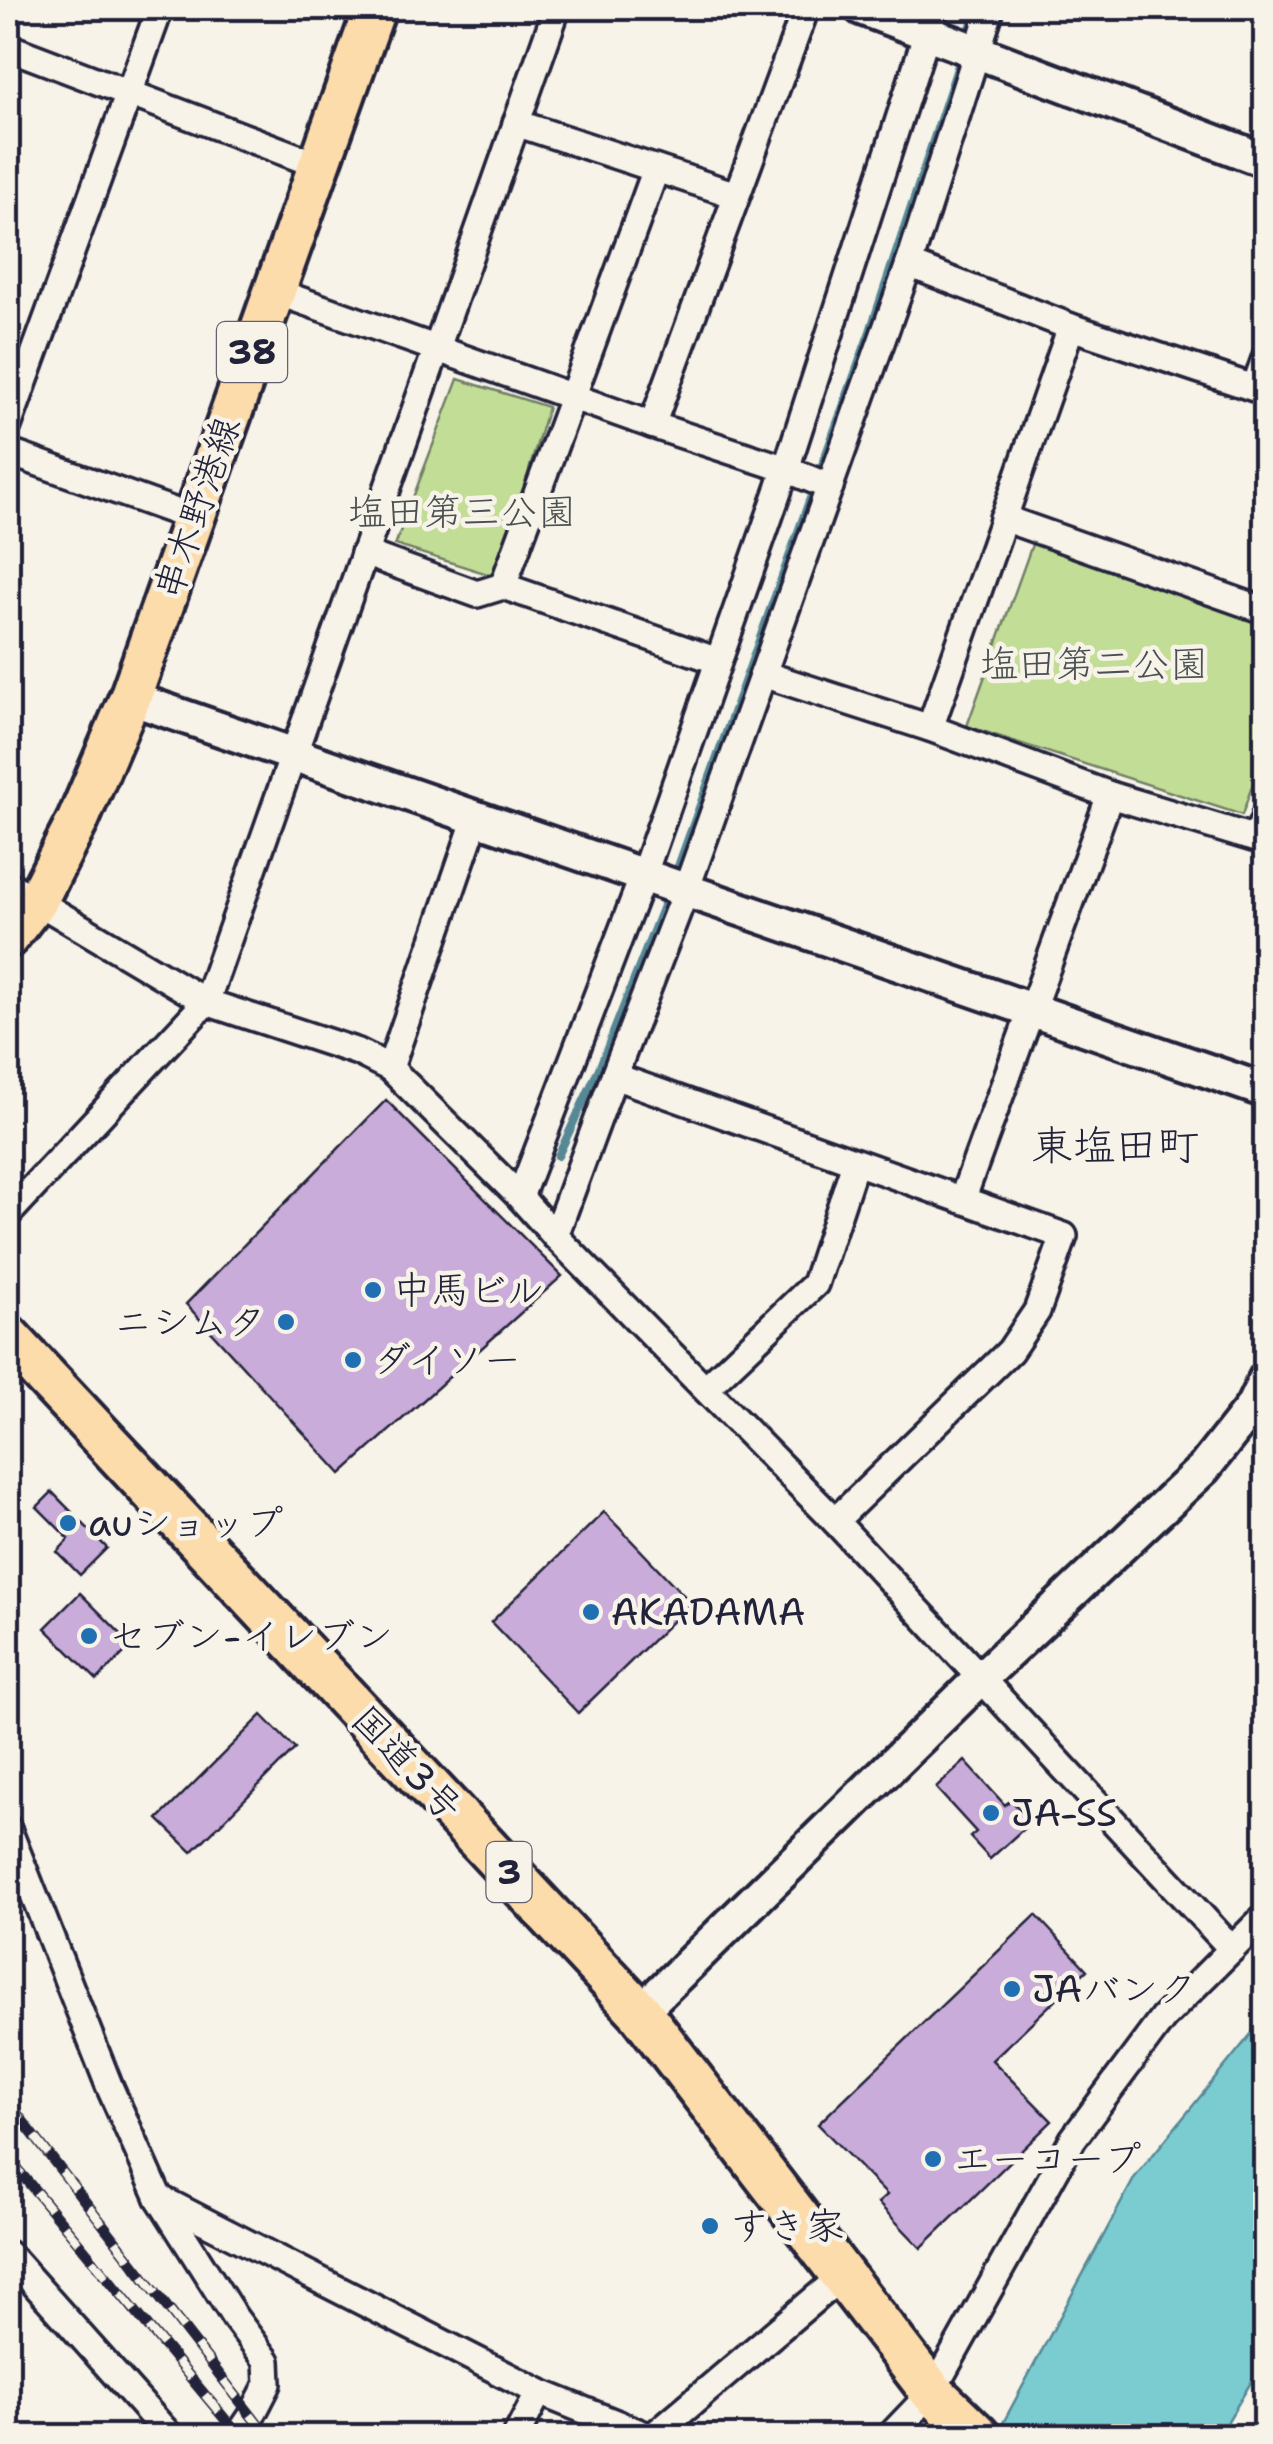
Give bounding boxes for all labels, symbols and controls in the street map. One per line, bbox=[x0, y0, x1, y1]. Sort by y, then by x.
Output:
road number: 38 bbox=[217, 322, 287, 382]
street label: 串木野港線 bbox=[141, 410, 252, 606]
park label: 塩田第三公園 bbox=[348, 486, 576, 537]
park label: 塩田第二公園 bbox=[980, 638, 1208, 689]
district label: 東塩田町 bbox=[1031, 1117, 1199, 1173]
place label: 中馬ビル bbox=[393, 1264, 544, 1315]
marker: 中馬ビル bbox=[362, 1279, 384, 1301]
place label: ニシムタ bbox=[114, 1296, 266, 1347]
marker: ニシムタ bbox=[275, 1311, 297, 1333]
place label: ダイソー bbox=[373, 1334, 521, 1385]
marker: ダイソー bbox=[342, 1349, 364, 1371]
place label: auショップ bbox=[88, 1497, 284, 1548]
marker: auショップ bbox=[57, 1512, 79, 1534]
place label: AKADAMA bbox=[611, 1586, 806, 1637]
marker: AKADAMA bbox=[580, 1601, 602, 1623]
place label: セブン-イレブン bbox=[109, 1610, 393, 1661]
marker: セブン-イレブン bbox=[78, 1625, 100, 1647]
street label: 国道3号 bbox=[341, 1694, 474, 1831]
place label: JA-SS bbox=[1011, 1787, 1117, 1838]
marker: JA-SS bbox=[980, 1802, 1002, 1824]
road number: 3 bbox=[486, 1842, 532, 1902]
place label: JAバンク bbox=[1032, 1963, 1196, 2014]
marker: JAバンク bbox=[1001, 1978, 1023, 2000]
place label: エーコープ bbox=[953, 2133, 1141, 2184]
marker: エーコープ bbox=[922, 2148, 944, 2170]
place label: すき家 bbox=[730, 2200, 844, 2251]
marker: すき家 bbox=[699, 2215, 721, 2237]

